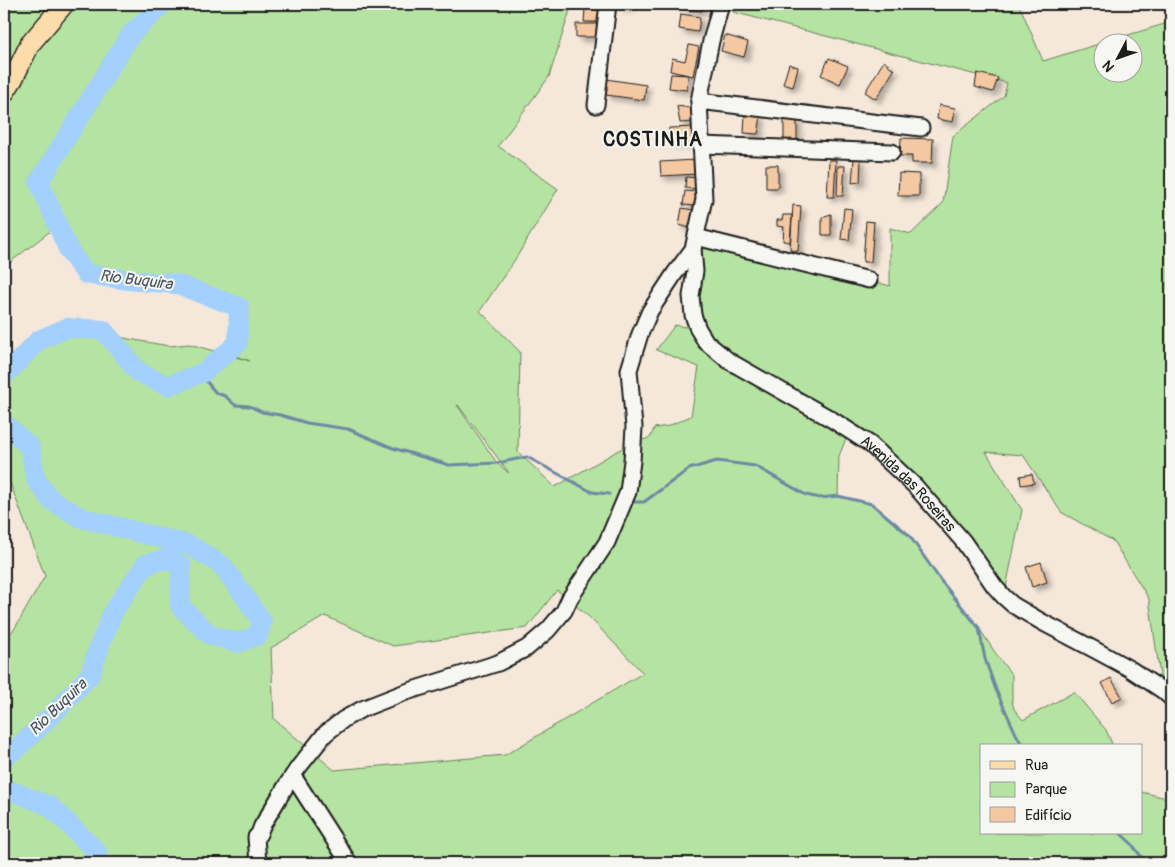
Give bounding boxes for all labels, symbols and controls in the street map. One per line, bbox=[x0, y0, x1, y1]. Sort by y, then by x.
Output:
north arrow bbox=[1092, 32, 1142, 82]
text: N bbox=[1099, 57, 1118, 75]
district label: COSTINHA bbox=[603, 127, 703, 152]
water label: Rio Buquira bbox=[99, 266, 175, 295]
street label: Avenida das Roseiras bbox=[857, 431, 960, 536]
water label: Rio Buquira bbox=[25, 673, 92, 739]
legend bbox=[980, 744, 1142, 834]
text: Rua bbox=[1025, 756, 1048, 775]
text: Parque bbox=[1025, 780, 1068, 799]
text: Edifício bbox=[1025, 806, 1071, 825]

